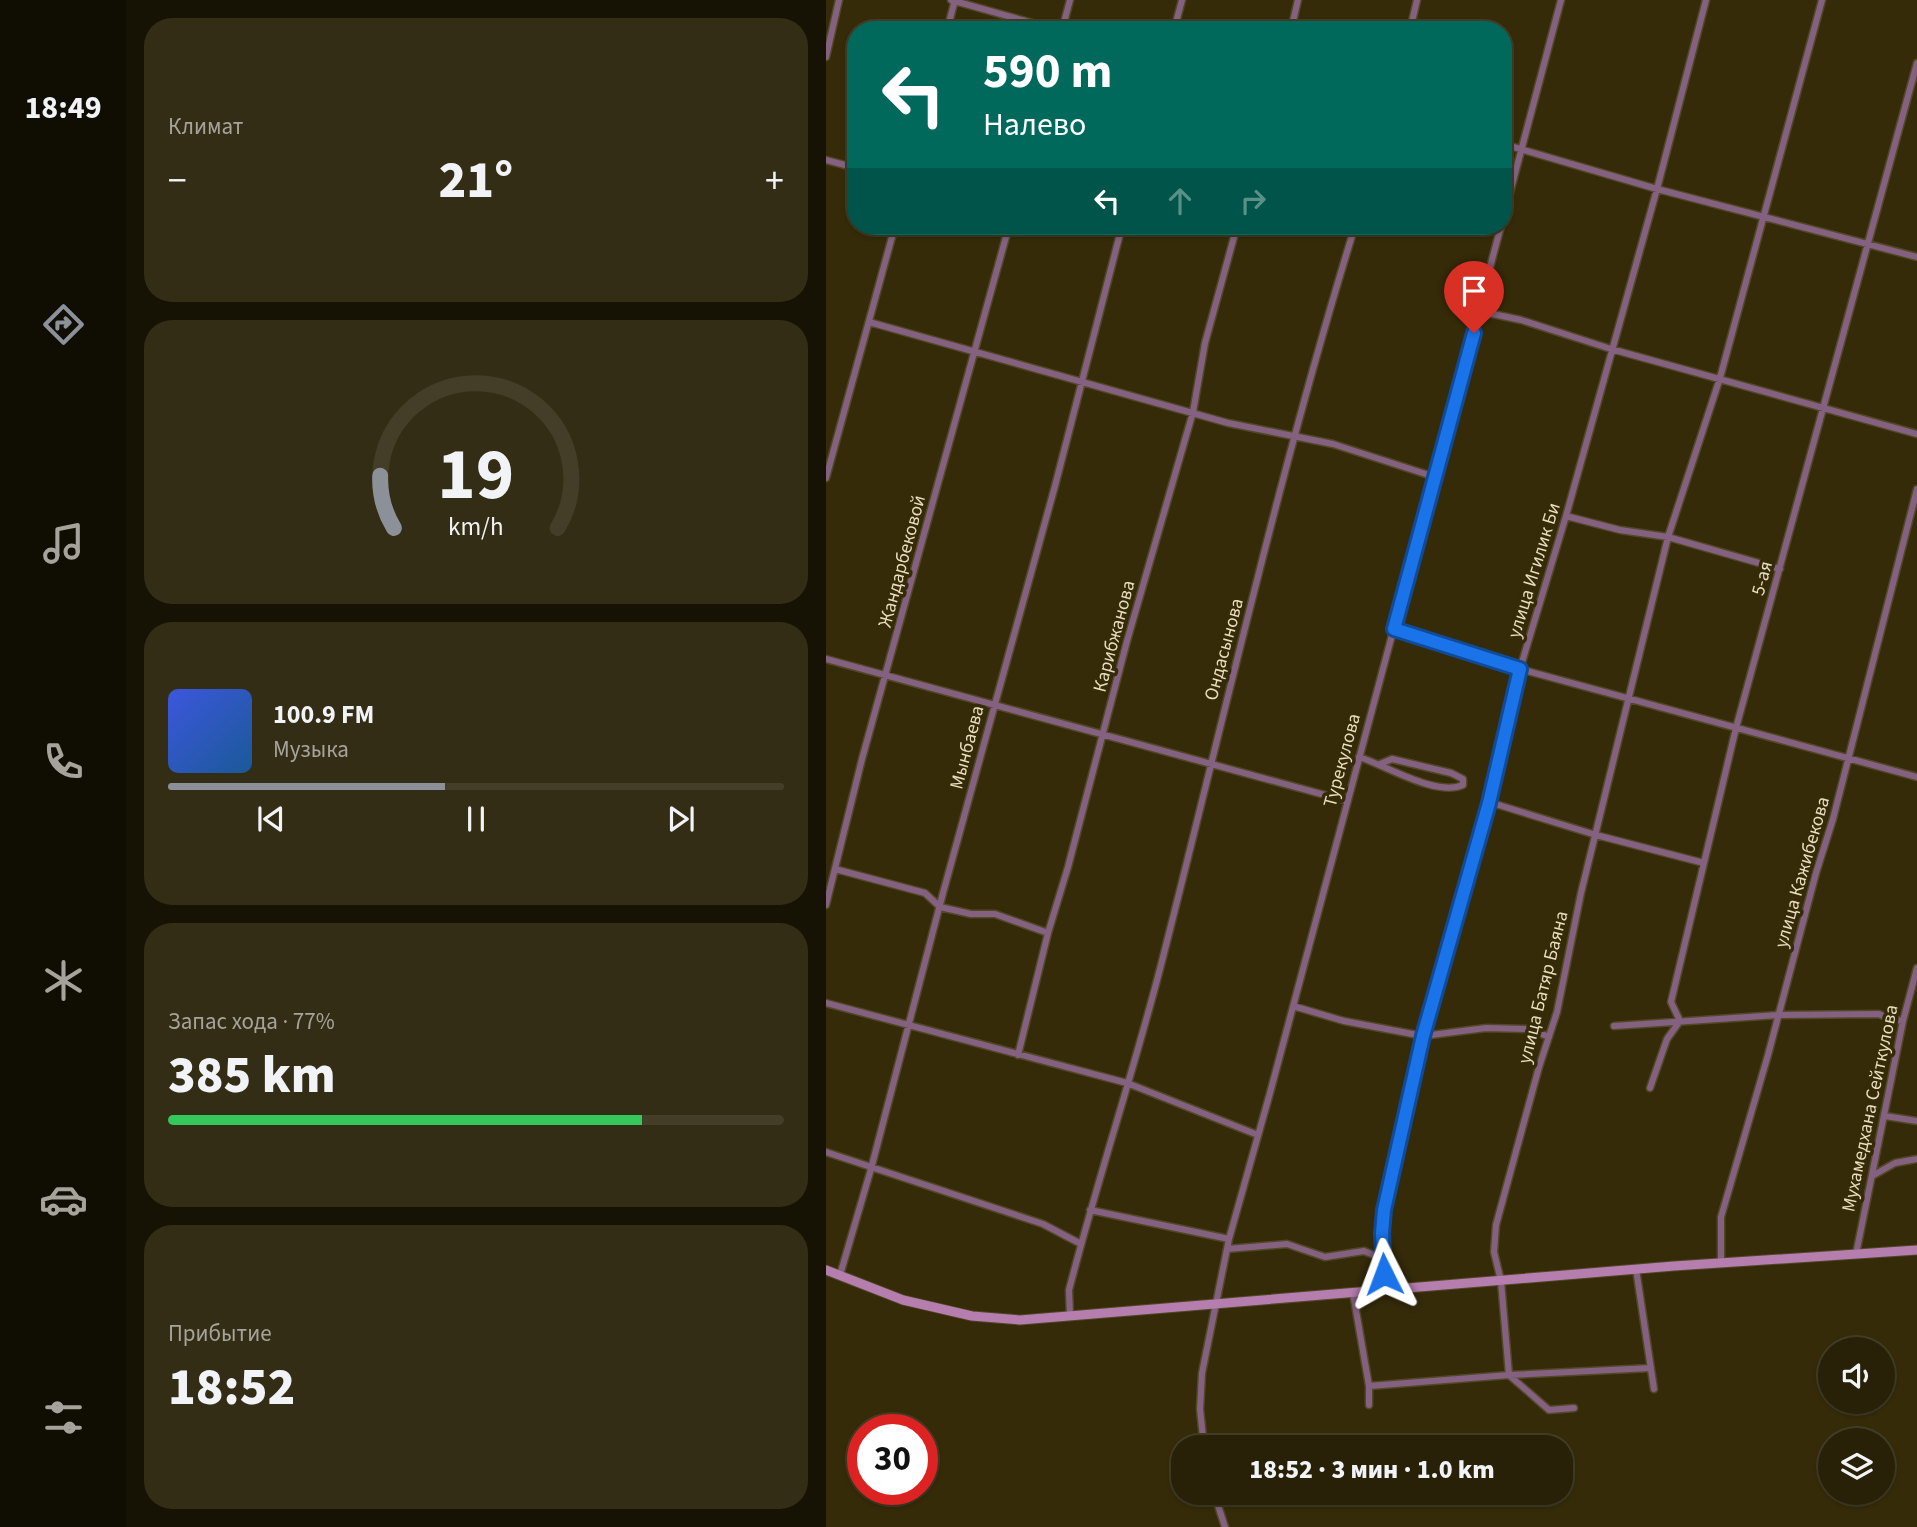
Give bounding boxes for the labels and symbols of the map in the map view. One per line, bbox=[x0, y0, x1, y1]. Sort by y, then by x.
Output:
pin bbox=[1444, 261, 1504, 333]
street label: Жандарбековой bbox=[872, 492, 933, 631]
street label: улица Игилик Би bbox=[1501, 499, 1568, 642]
street label: 5-ая bbox=[1745, 558, 1780, 599]
street label: Карибжанова bbox=[1087, 577, 1142, 695]
street label: Ондасынова bbox=[1198, 595, 1251, 703]
street label: Мынбаева bbox=[943, 703, 992, 792]
street label: Турекулова bbox=[1317, 711, 1368, 810]
street label: улица Кажибекова bbox=[1768, 794, 1837, 951]
street label: улица Батяр Баяна bbox=[1511, 908, 1576, 1067]
street label: Мухамедхана Сейткулова bbox=[1835, 1002, 1906, 1214]
position arrow bbox=[1347, 1237, 1421, 1311]
speed limit sign: 30 bbox=[847, 1414, 938, 1505]

